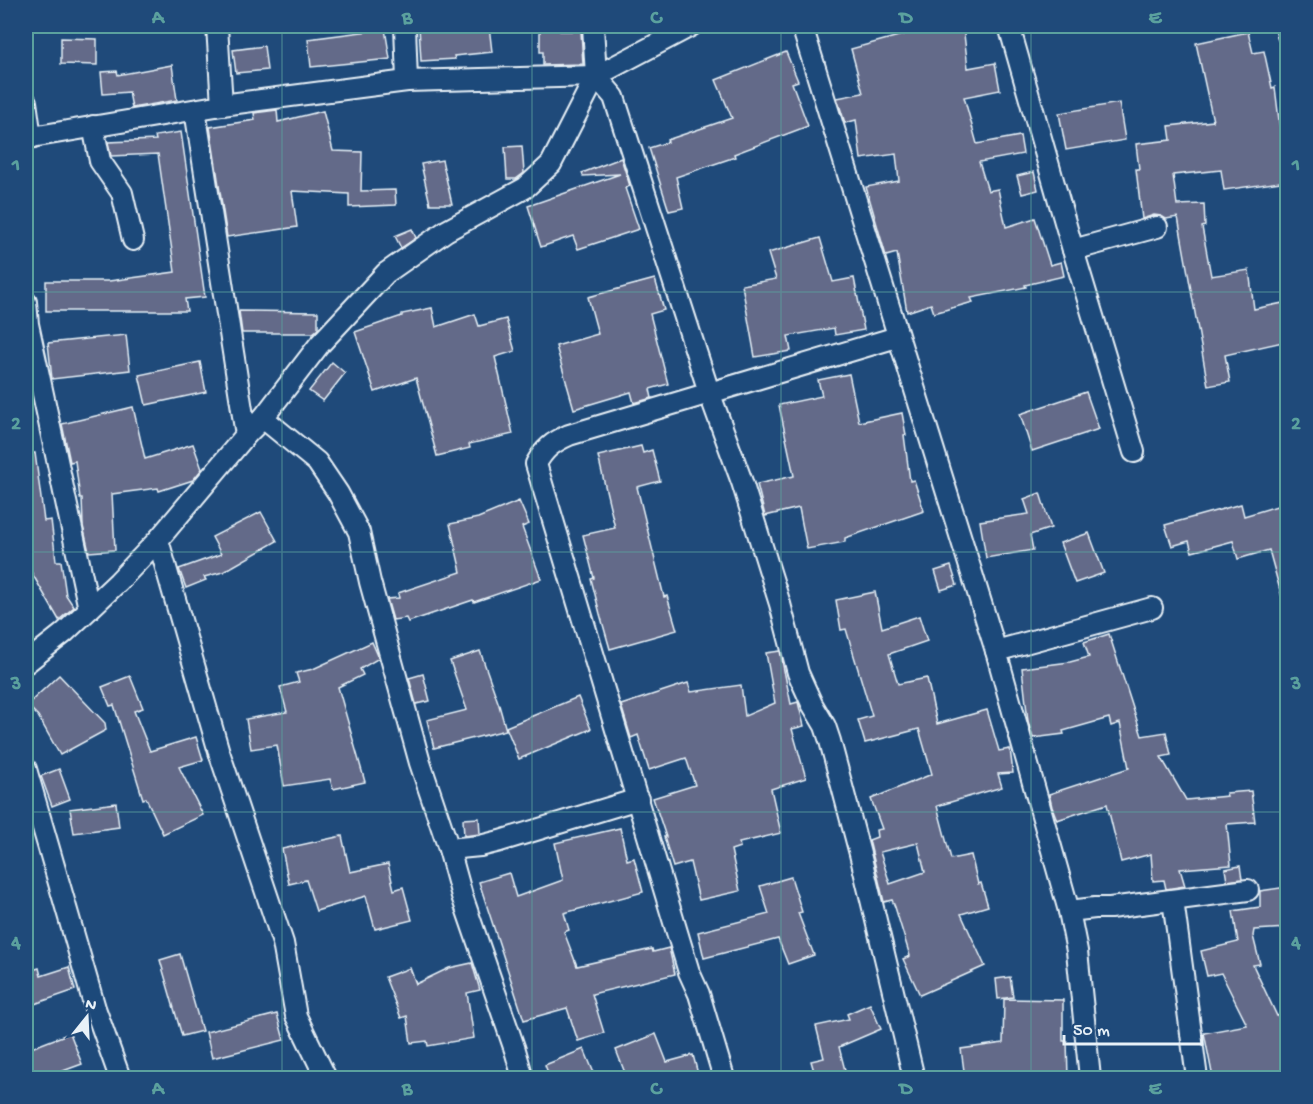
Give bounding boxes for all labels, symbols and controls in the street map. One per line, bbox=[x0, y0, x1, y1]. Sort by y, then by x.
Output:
text: A bbox=[151, 8, 166, 31]
text: B bbox=[401, 8, 413, 31]
text: C bbox=[650, 8, 664, 31]
text: D bbox=[897, 8, 913, 31]
text: E bbox=[1149, 8, 1163, 31]
text: 1 bbox=[11, 155, 20, 178]
text: 1 bbox=[1291, 155, 1300, 178]
text: 2 bbox=[11, 414, 21, 437]
text: 2 bbox=[1291, 414, 1301, 437]
text: 3 bbox=[10, 674, 21, 697]
text: 3 bbox=[1290, 674, 1301, 697]
text: 4 bbox=[10, 933, 21, 956]
text: 4 bbox=[1290, 933, 1301, 956]
north arrow bbox=[57, 987, 117, 1047]
text: N bbox=[83, 995, 99, 1017]
scale bar bbox=[1064, 1008, 1202, 1046]
text: 50 m bbox=[1073, 1021, 1110, 1042]
text: A bbox=[151, 1079, 166, 1102]
text: B bbox=[401, 1079, 413, 1102]
text: C bbox=[650, 1079, 664, 1102]
text: D bbox=[897, 1079, 913, 1102]
text: E bbox=[1149, 1079, 1163, 1102]

